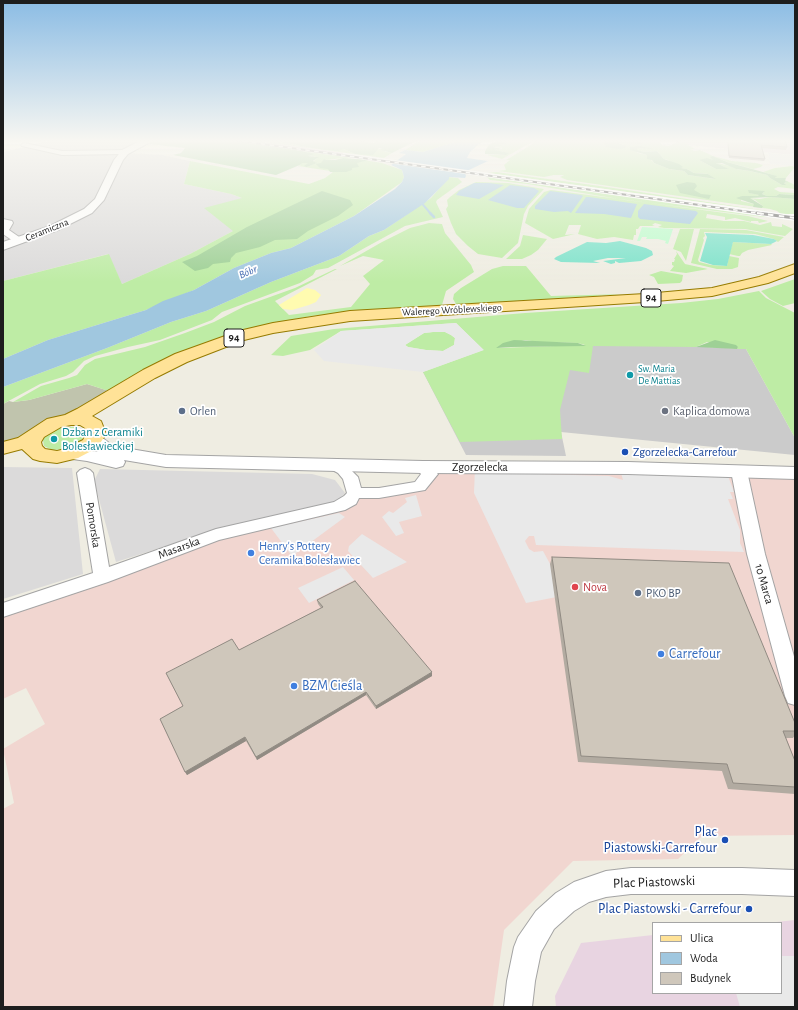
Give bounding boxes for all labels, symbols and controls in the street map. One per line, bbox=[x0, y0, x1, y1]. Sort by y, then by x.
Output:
street label: Ceramiczna bbox=[24, 216, 70, 244]
water label: Bóbr bbox=[237, 262, 259, 282]
road number: 94 bbox=[641, 289, 661, 307]
street label: Walerego Wróblewskiego bbox=[402, 301, 502, 319]
road number: 94 bbox=[224, 329, 244, 347]
place label: Sw. Maria De Mattias bbox=[638, 363, 680, 386]
marker: Sw. Maria De Mattias bbox=[625, 370, 635, 380]
place label: Orlen bbox=[190, 404, 216, 418]
place label: Kaplica domowa bbox=[673, 404, 750, 418]
marker: Orlen bbox=[177, 406, 187, 416]
marker: Kaplica domowa bbox=[660, 406, 670, 416]
place label: Dzban z Ceramiki Bolesławieckiej bbox=[62, 425, 143, 453]
marker: Dzban z Ceramiki Bolesławieckiej bbox=[49, 434, 59, 444]
place label: Zgorzelecka-Carrefour bbox=[633, 445, 737, 459]
marker: Zgorzelecka-Carrefour bbox=[620, 447, 630, 457]
street label: Zgorzelecka bbox=[452, 460, 508, 474]
street label: Pomorska bbox=[82, 501, 104, 549]
street label: Masarska bbox=[156, 534, 202, 562]
place label: Henry's Pottery Ceramika Bolesławiec bbox=[259, 539, 360, 567]
marker: Henry's Pottery Ceramika Bolesławiec bbox=[246, 548, 256, 558]
street label: 10 Marca bbox=[751, 562, 777, 606]
place label: Nova bbox=[583, 580, 607, 594]
marker: Nova bbox=[570, 582, 580, 592]
place label: PKO BP bbox=[646, 586, 681, 600]
marker: PKO BP bbox=[633, 588, 643, 598]
place label: Carrefour bbox=[669, 646, 720, 662]
marker: Carrefour bbox=[656, 649, 666, 659]
place label: BZM Cieśla bbox=[302, 678, 362, 694]
marker: BZM Cieśla bbox=[289, 681, 299, 691]
place label: Plac Piastowski-Carrefour bbox=[604, 824, 717, 856]
marker: Plac Piastowski-Carrefour bbox=[720, 835, 730, 845]
street label: Plac Piastowski bbox=[612, 872, 696, 892]
place label: Plac Piastowski - Carrefour bbox=[598, 901, 741, 917]
marker: Plac Piastowski - Carrefour bbox=[744, 904, 754, 914]
legend bbox=[652, 922, 782, 994]
text: Ulica bbox=[690, 932, 713, 944]
text: Woda bbox=[690, 952, 718, 964]
text: Budynek bbox=[690, 972, 731, 984]

